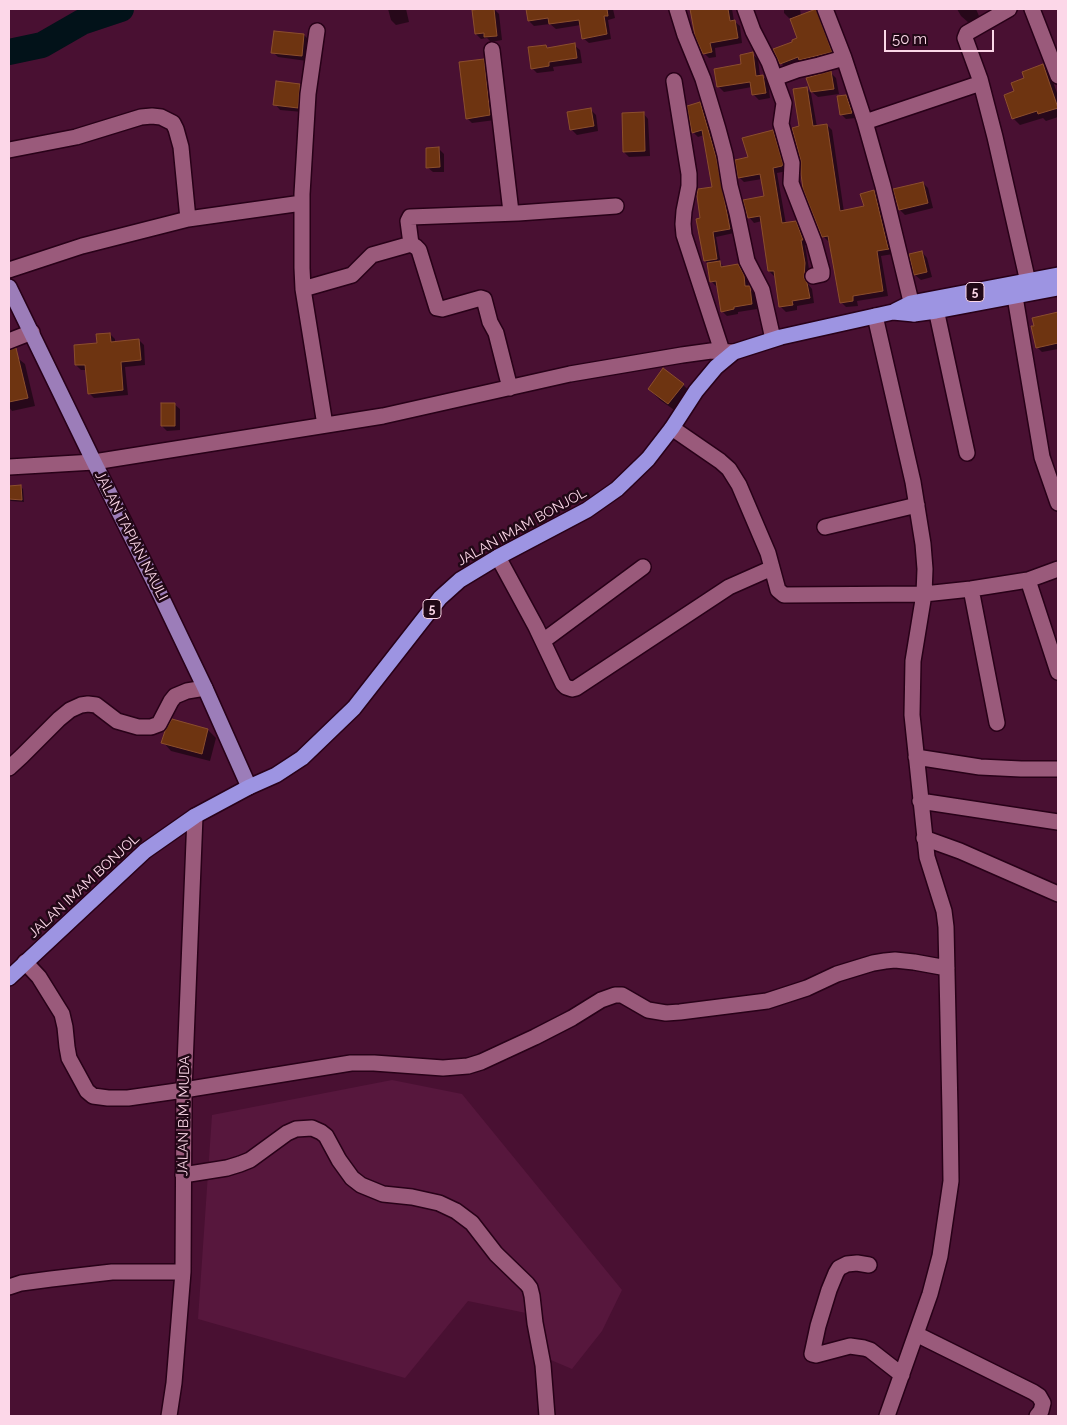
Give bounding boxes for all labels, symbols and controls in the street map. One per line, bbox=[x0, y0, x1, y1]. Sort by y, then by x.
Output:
scale bar bbox=[887, 20, 997, 52]
text: 50 m bbox=[892, 30, 927, 48]
road number: 5 bbox=[966, 282, 984, 302]
street label: JALAN TAPIAN NAULI bbox=[91, 468, 171, 604]
street label: JALAN IMAM BONJOL bbox=[454, 484, 590, 570]
road number: 5 bbox=[423, 600, 441, 618]
street label: JALAN IMAM BONJOL bbox=[25, 830, 143, 942]
street label: JALAN B.M. MUDA bbox=[175, 1056, 193, 1176]

